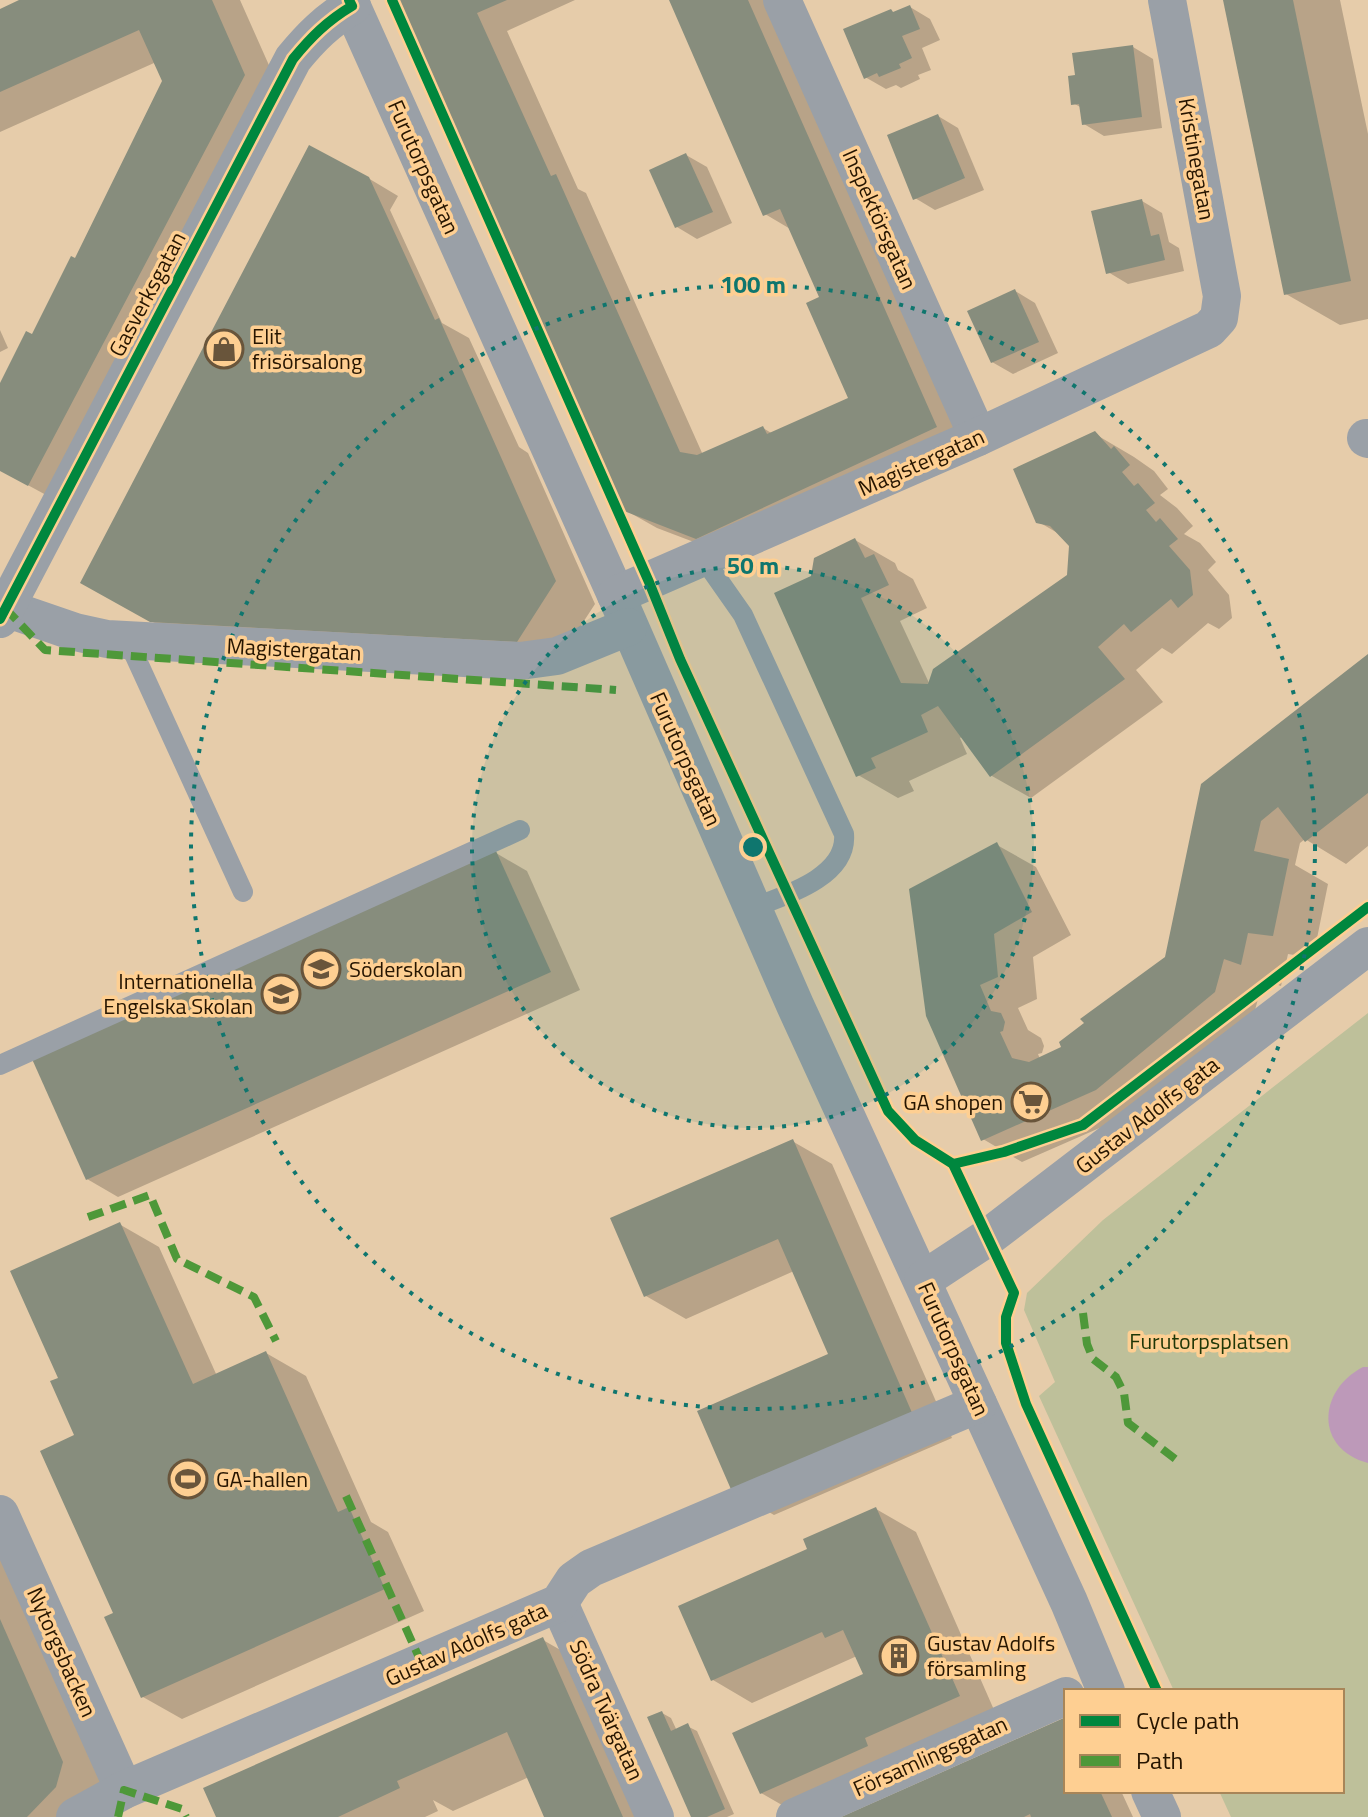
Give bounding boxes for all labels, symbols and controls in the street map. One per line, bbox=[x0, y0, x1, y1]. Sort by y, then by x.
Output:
street label: Furutorpsgatan bbox=[379, 94, 469, 240]
street label: Kristinegatan bbox=[1170, 95, 1224, 223]
street label: Inspektörsgatan bbox=[834, 143, 926, 295]
street label: Gasverksgatan bbox=[100, 225, 194, 363]
text: 100 m bbox=[720, 266, 786, 302]
place label: Elit frisörsalong bbox=[252, 319, 362, 378]
shop icon: Elit frisörsalong bbox=[203, 328, 245, 370]
street label: Magistergatan bbox=[852, 419, 990, 505]
text: 50 m bbox=[727, 547, 779, 583]
street label: Magistergatan bbox=[226, 628, 362, 670]
street label: Furutorpsgatan bbox=[641, 686, 731, 832]
centre of rings bbox=[739, 833, 767, 861]
school or university icon: Söderskolan bbox=[300, 948, 342, 990]
place label: Söderskolan bbox=[349, 952, 463, 986]
place label: Internationella Engelska Skolan bbox=[103, 964, 253, 1023]
school or university icon: Internationella Engelska Skolan bbox=[260, 973, 302, 1015]
street label: Gustav Adolfs gata bbox=[1068, 1048, 1226, 1182]
supermarket icon: GA shopen bbox=[1010, 1081, 1052, 1123]
place label: GA shopen bbox=[903, 1085, 1003, 1119]
street label: Furutorpsgatan bbox=[909, 1276, 999, 1422]
park label: Furutorpsplatsen bbox=[1129, 1324, 1289, 1358]
sports icon: GA-hallen bbox=[167, 1458, 209, 1500]
place label: GA-hallen bbox=[216, 1462, 308, 1496]
street label: Nytorgsbacken bbox=[18, 1582, 106, 1722]
street label: Gustav Adolfs gata bbox=[379, 1593, 553, 1695]
place label: Gustav Adolfs församling bbox=[927, 1626, 1055, 1685]
street label: Södra Tvärgatan bbox=[561, 1634, 653, 1786]
building icon: Gustav Adolfs församling bbox=[878, 1635, 920, 1677]
legend bbox=[1064, 1689, 1344, 1793]
text: Cycle path bbox=[1136, 1702, 1239, 1738]
street label: Församlingsgatan bbox=[847, 1707, 1013, 1805]
text: Path bbox=[1136, 1742, 1183, 1778]

